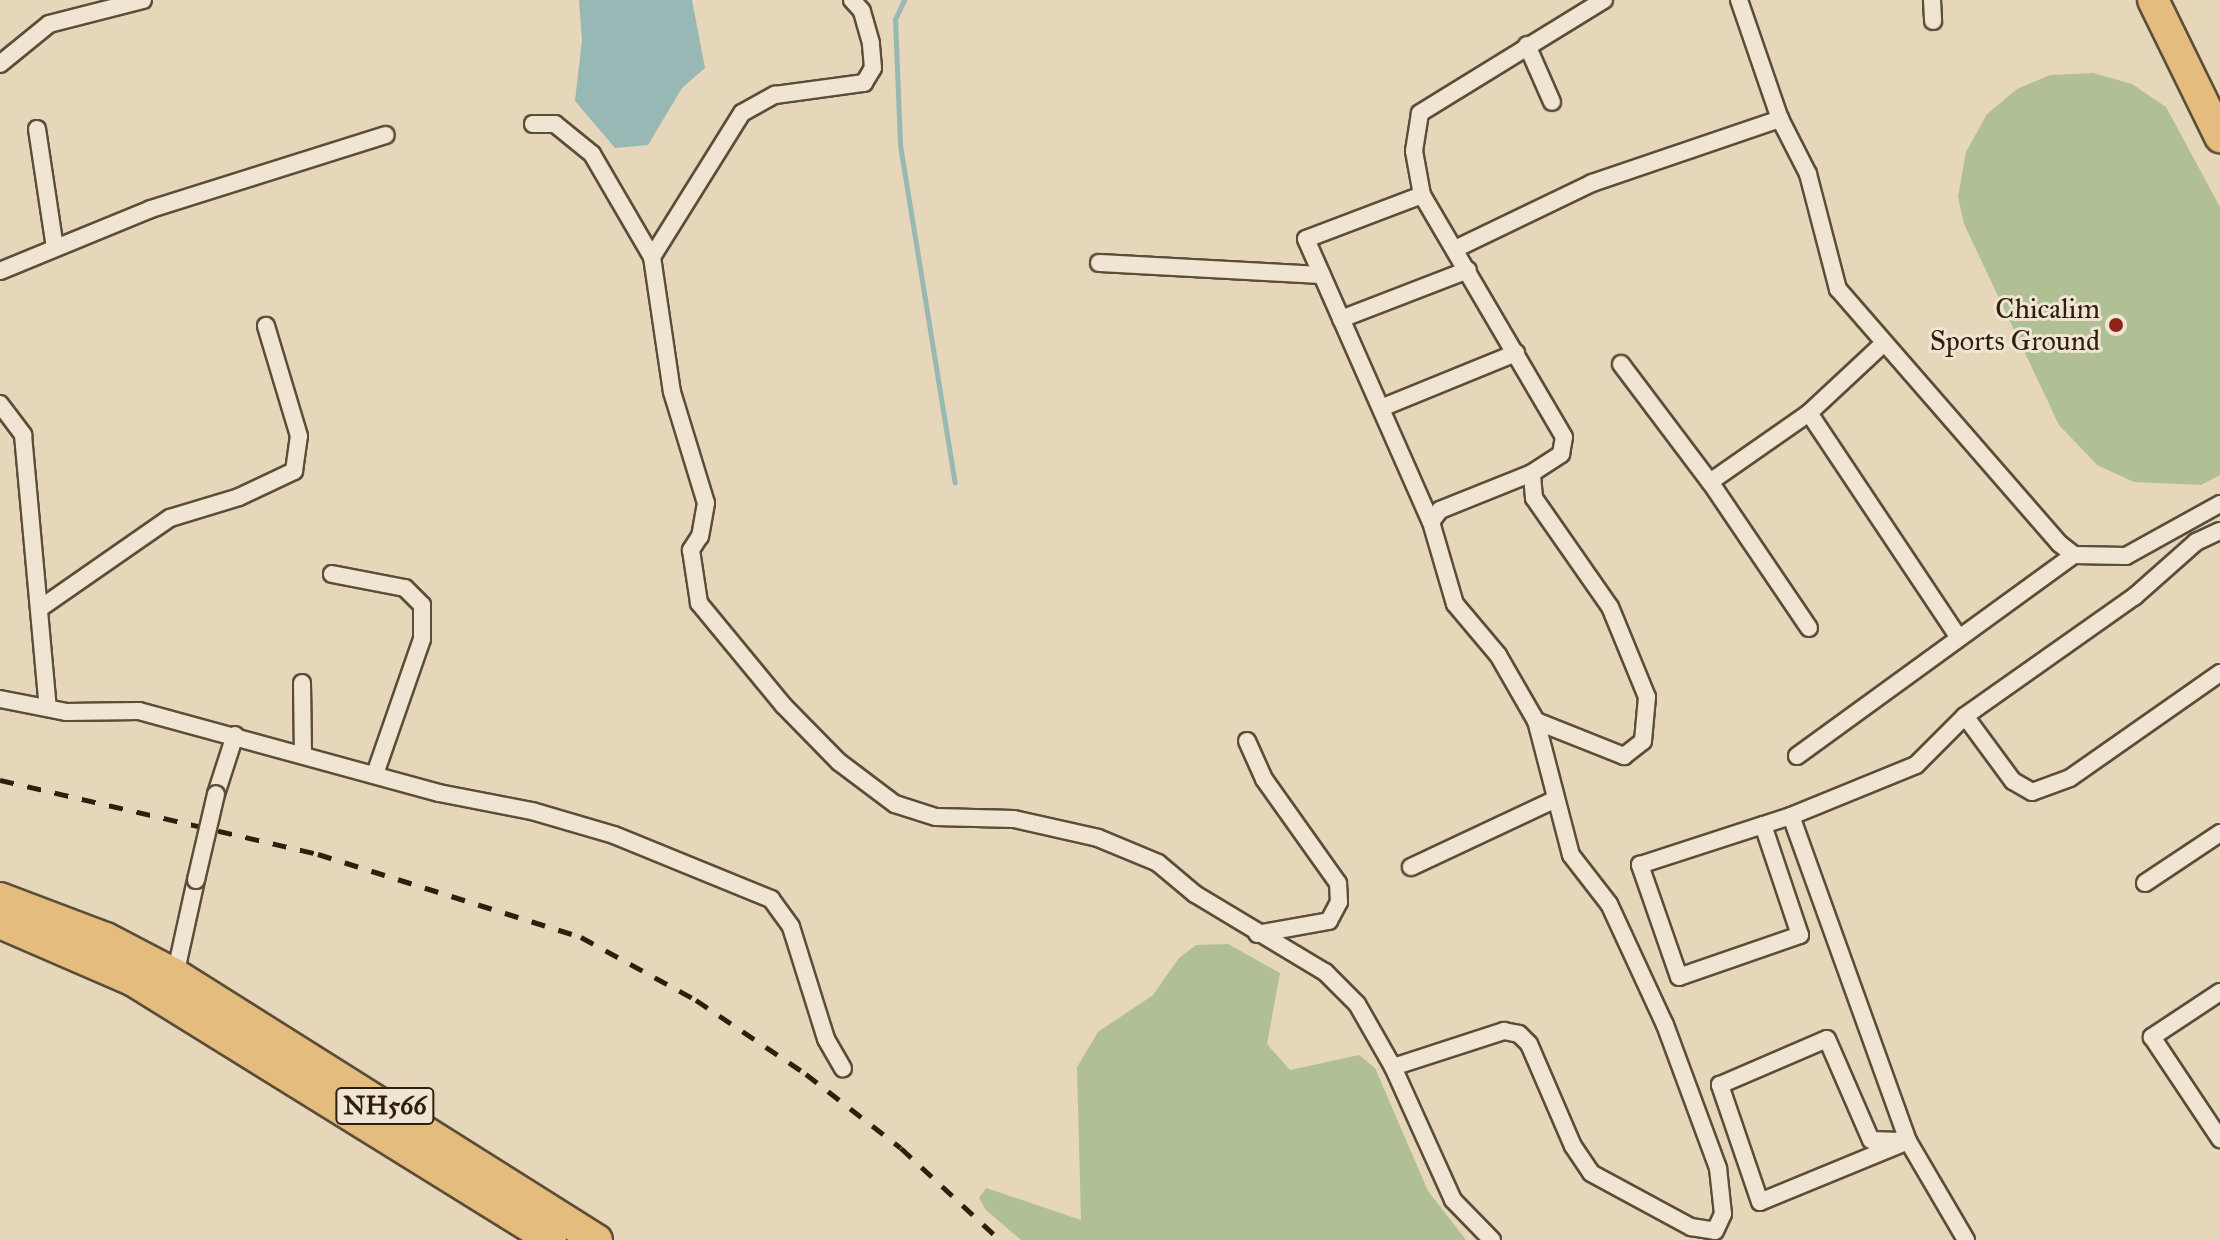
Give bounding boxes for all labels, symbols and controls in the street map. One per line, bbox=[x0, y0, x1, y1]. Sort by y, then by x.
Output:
place label: Chicalim Sports Ground bbox=[1930, 292, 2100, 358]
marker: Chicalim Sports Ground bbox=[2107, 316, 2125, 334]
road number: NH566 bbox=[335, 1084, 435, 1128]

